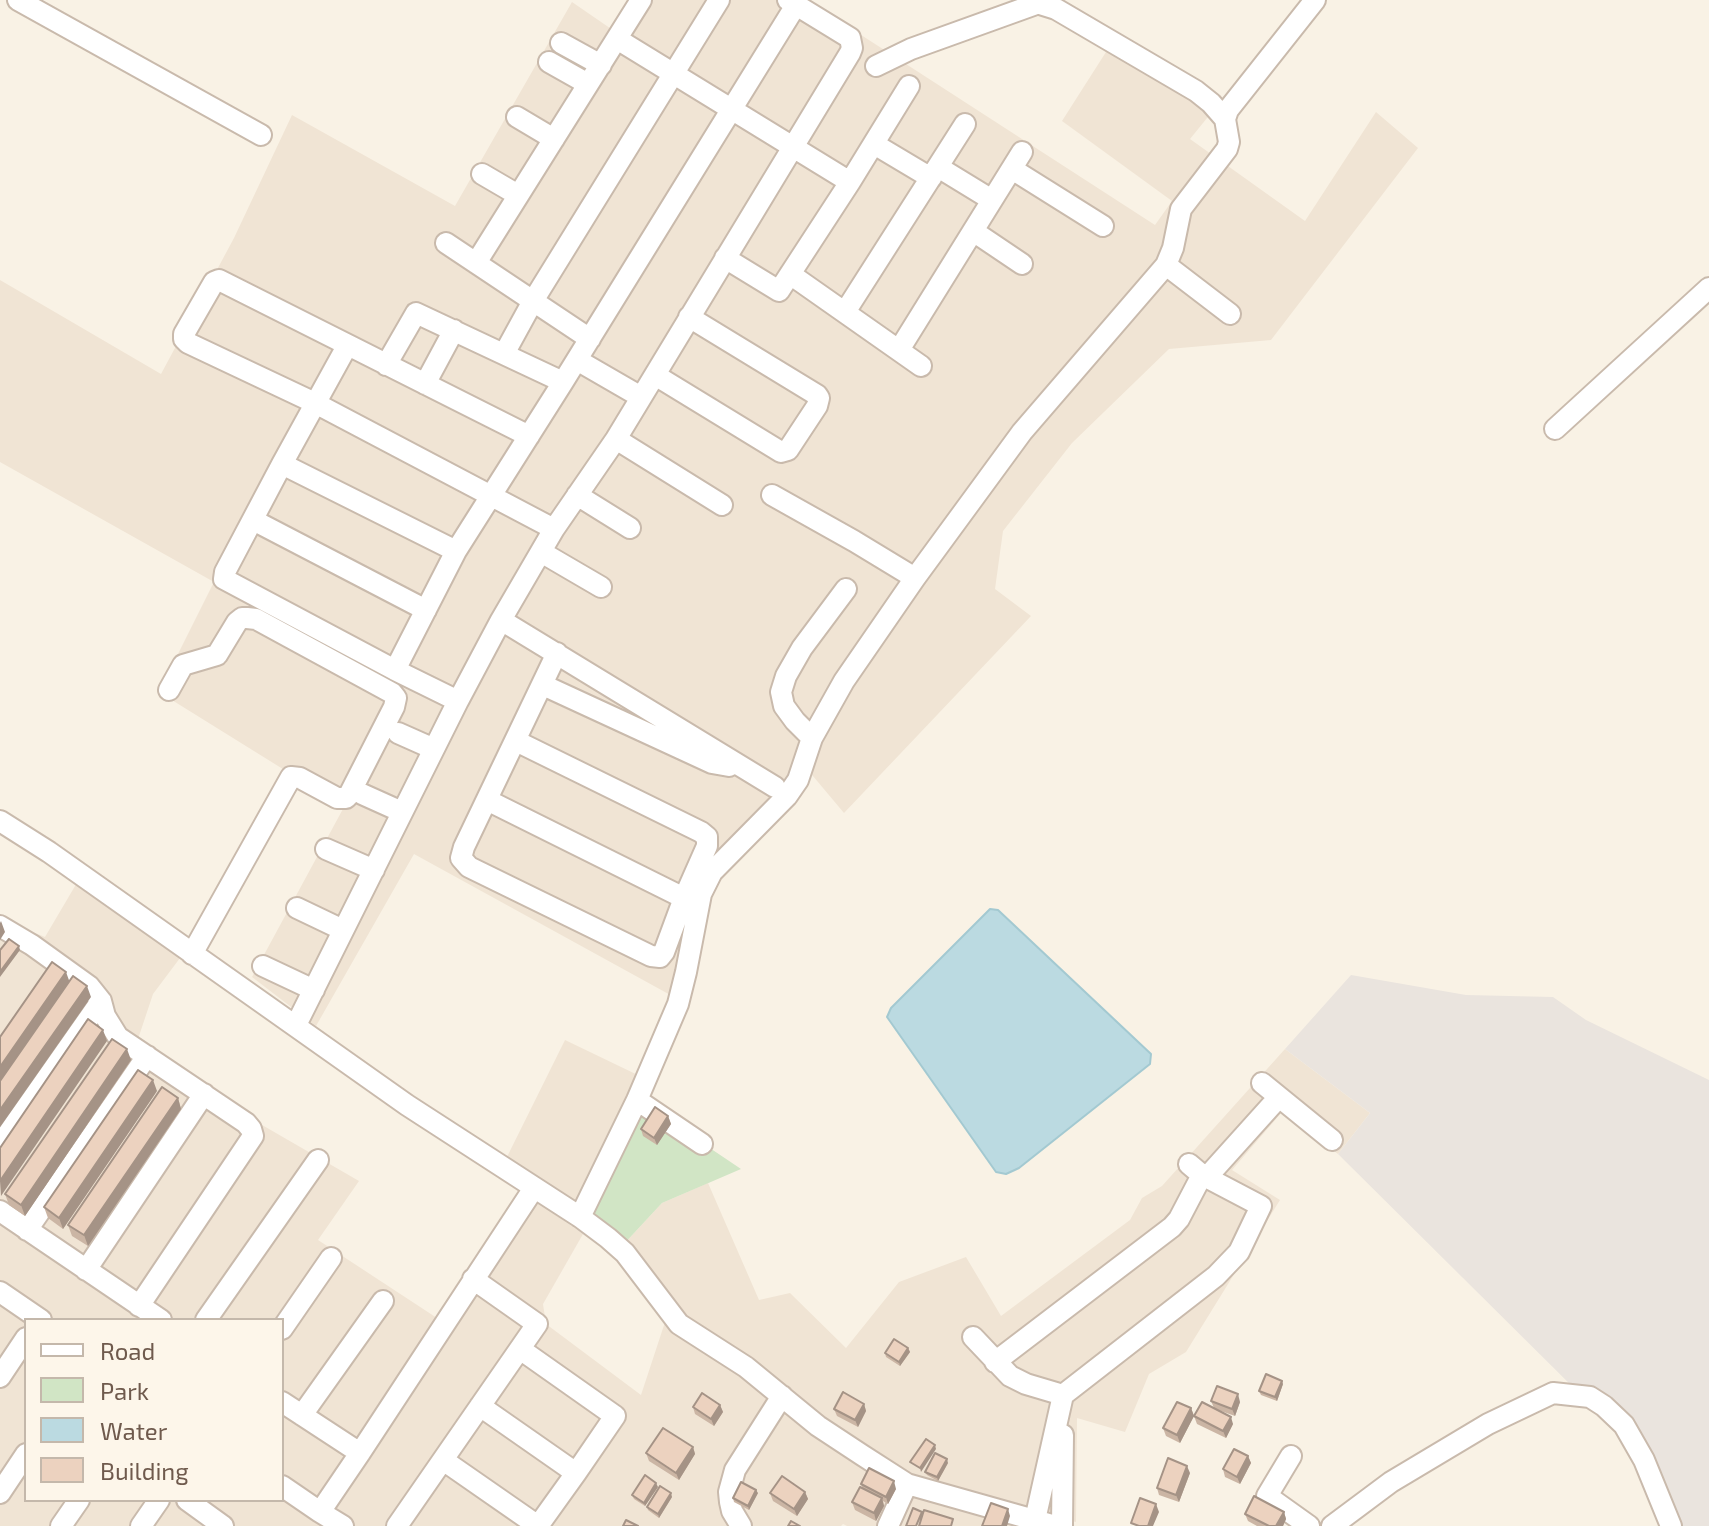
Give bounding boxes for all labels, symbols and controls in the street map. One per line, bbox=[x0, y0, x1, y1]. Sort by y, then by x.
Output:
legend bbox=[24, 1318, 284, 1502]
text: Road bbox=[100, 1336, 155, 1365]
text: Park bbox=[100, 1376, 149, 1405]
text: Water bbox=[100, 1416, 167, 1445]
text: Building bbox=[100, 1456, 189, 1485]

